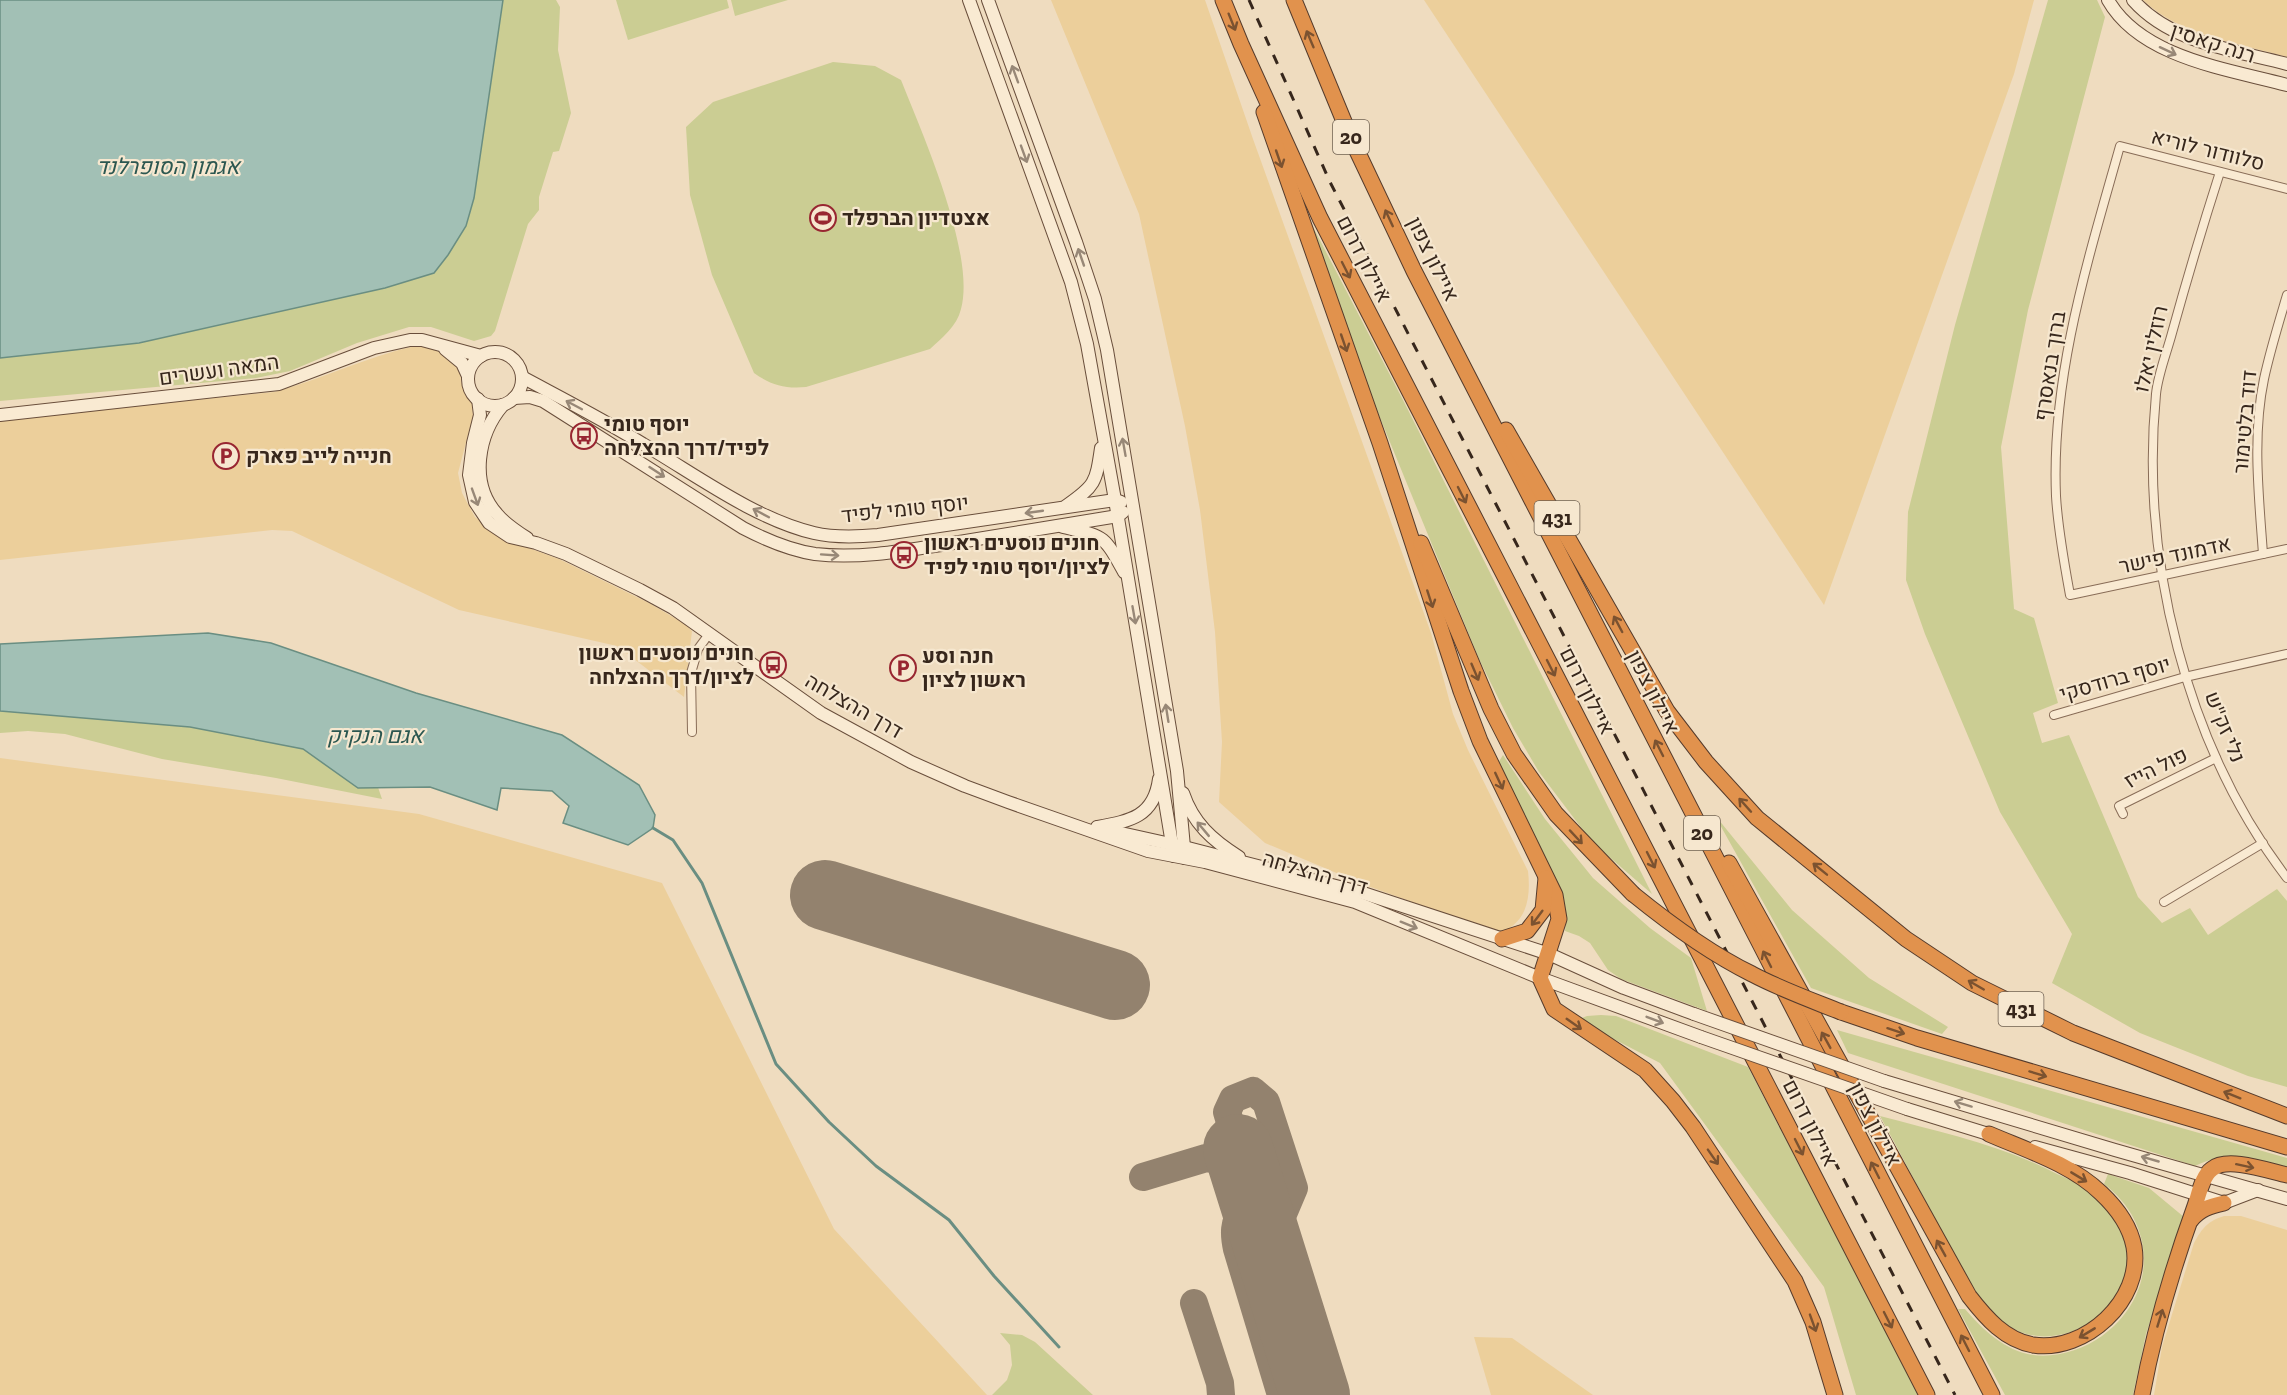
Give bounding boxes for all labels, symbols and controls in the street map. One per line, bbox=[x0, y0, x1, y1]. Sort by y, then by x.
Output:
one-way arrow bbox=[1227, 12, 1238, 31]
street label: רנה קאסין bbox=[2168, 17, 2259, 68]
one-way arrow bbox=[1304, 31, 1315, 49]
one-way arrow bbox=[2158, 45, 2176, 57]
one-way arrow bbox=[1008, 65, 1019, 84]
road number: 20 bbox=[1333, 120, 1369, 154]
street label: סלוודור לוריא bbox=[2149, 123, 2267, 176]
one-way arrow bbox=[1019, 144, 1030, 163]
one-way arrow bbox=[1275, 149, 1286, 168]
water label: אגמון הסופרלנד bbox=[97, 153, 242, 180]
sports icon: אצטדיון הברפלד bbox=[808, 203, 838, 233]
place label: אצטדיון הברפלד bbox=[842, 205, 990, 230]
one-way arrow bbox=[1382, 209, 1394, 227]
street label: איילון דרום bbox=[1332, 211, 1397, 307]
street label: איילון צפון bbox=[1402, 212, 1465, 305]
one-way arrow bbox=[1075, 248, 1086, 267]
one-way arrow bbox=[1341, 261, 1353, 279]
street label: רוזלין יאלו bbox=[2128, 303, 2173, 395]
street label: ברוך בנאסרף bbox=[2028, 309, 2071, 423]
one-way arrow bbox=[1340, 333, 1351, 352]
street label: המאה ועשרים bbox=[157, 349, 281, 390]
street label: דוד בלטימור bbox=[2228, 369, 2261, 475]
one-way arrow bbox=[566, 399, 584, 410]
place label: יוסף טומי לפיד/דרך ההצלחה bbox=[604, 411, 769, 460]
bus stop icon: יוסף טומי לפיד/דרך ההצלחה bbox=[569, 421, 599, 451]
one-way arrow bbox=[1118, 438, 1129, 458]
parking icon: חנייה לייב פארק bbox=[211, 441, 241, 471]
place label: חנייה לייב פארק bbox=[246, 443, 392, 468]
one-way arrow bbox=[648, 467, 665, 479]
one-way arrow bbox=[1456, 486, 1468, 503]
one-way arrow bbox=[470, 487, 481, 506]
street label: יוסף טומי לפיד bbox=[840, 489, 970, 528]
road number: 431 bbox=[1534, 501, 1580, 535]
one-way arrow bbox=[753, 507, 771, 519]
one-way arrow bbox=[1025, 507, 1045, 518]
place label: חונים נוסעים ראשון לציון/יוסף טומי לפיד bbox=[924, 530, 1110, 579]
street label: אדמונד פישר bbox=[2117, 530, 2233, 579]
bus stop icon: חונים נוסעים ראשון לציון/יוסף טומי לפיד bbox=[889, 540, 919, 570]
one-way arrow bbox=[820, 550, 840, 561]
one-way arrow bbox=[1425, 589, 1436, 608]
one-way arrow bbox=[1129, 605, 1140, 624]
one-way arrow bbox=[1612, 616, 1623, 634]
place label: חונים נוסעים ראשון לציון/דרך ההצלחה bbox=[579, 640, 754, 689]
place label: חנה וסע ראשון לציון bbox=[922, 643, 1026, 692]
street label: איילון דרום bbox=[1555, 643, 1620, 739]
street label: איילון צפון bbox=[1622, 646, 1685, 738]
bus stop icon: חונים נוסעים ראשון לציון/דרך ההצלחה bbox=[758, 650, 788, 680]
street label: יוסף ברודסקי bbox=[2056, 651, 2173, 706]
parking icon: חנה וסע ראשון לציון bbox=[888, 653, 918, 683]
one-way arrow bbox=[1545, 659, 1557, 676]
one-way arrow bbox=[1470, 662, 1481, 681]
street label: דרך ההצלחה bbox=[801, 668, 908, 744]
street label: נלי זק"ש bbox=[2200, 688, 2251, 766]
one-way arrow bbox=[1162, 704, 1173, 723]
water label: אגם הנקיק bbox=[327, 722, 426, 749]
one-way arrow bbox=[1652, 740, 1664, 758]
street label: פול הייז bbox=[2120, 742, 2192, 794]
one-way arrow bbox=[1494, 772, 1506, 790]
one-way arrow bbox=[1738, 798, 1752, 813]
road number: 20 bbox=[1684, 816, 1720, 850]
one-way arrow bbox=[1197, 821, 1210, 837]
one-way arrow bbox=[1569, 829, 1583, 844]
street label: דרך ההצלחה bbox=[1260, 846, 1371, 899]
one-way arrow bbox=[1645, 851, 1657, 869]
one-way arrow bbox=[1812, 863, 1828, 876]
one-way arrow bbox=[1531, 909, 1543, 925]
one-way arrow bbox=[1400, 920, 1418, 931]
one-way arrow bbox=[1761, 951, 1773, 968]
one-way arrow bbox=[1968, 979, 1985, 991]
road number: 431 bbox=[1998, 992, 2044, 1026]
one-way arrow bbox=[1645, 1015, 1663, 1026]
one-way arrow bbox=[1566, 1018, 1582, 1030]
one-way arrow bbox=[1886, 1026, 1905, 1037]
one-way arrow bbox=[1820, 1032, 1832, 1049]
one-way arrow bbox=[2028, 1069, 2047, 1080]
street label: איילון דרום bbox=[1778, 1075, 1843, 1171]
street label: איילון צפון bbox=[1844, 1078, 1907, 1170]
one-way arrow bbox=[2224, 1089, 2242, 1100]
one-way arrow bbox=[1953, 1098, 1972, 1109]
one-way arrow bbox=[1793, 1137, 1805, 1155]
one-way arrow bbox=[1707, 1148, 1719, 1164]
one-way arrow bbox=[2140, 1153, 2159, 1164]
one-way arrow bbox=[2234, 1161, 2254, 1172]
one-way arrow bbox=[1869, 1162, 1881, 1179]
one-way arrow bbox=[2070, 1171, 2087, 1183]
one-way arrow bbox=[1935, 1239, 1946, 1257]
one-way arrow bbox=[2155, 1309, 2166, 1328]
one-way arrow bbox=[1883, 1310, 1894, 1328]
one-way arrow bbox=[1809, 1314, 1820, 1332]
one-way arrow bbox=[2079, 1327, 2096, 1339]
one-way arrow bbox=[1959, 1335, 1971, 1352]

